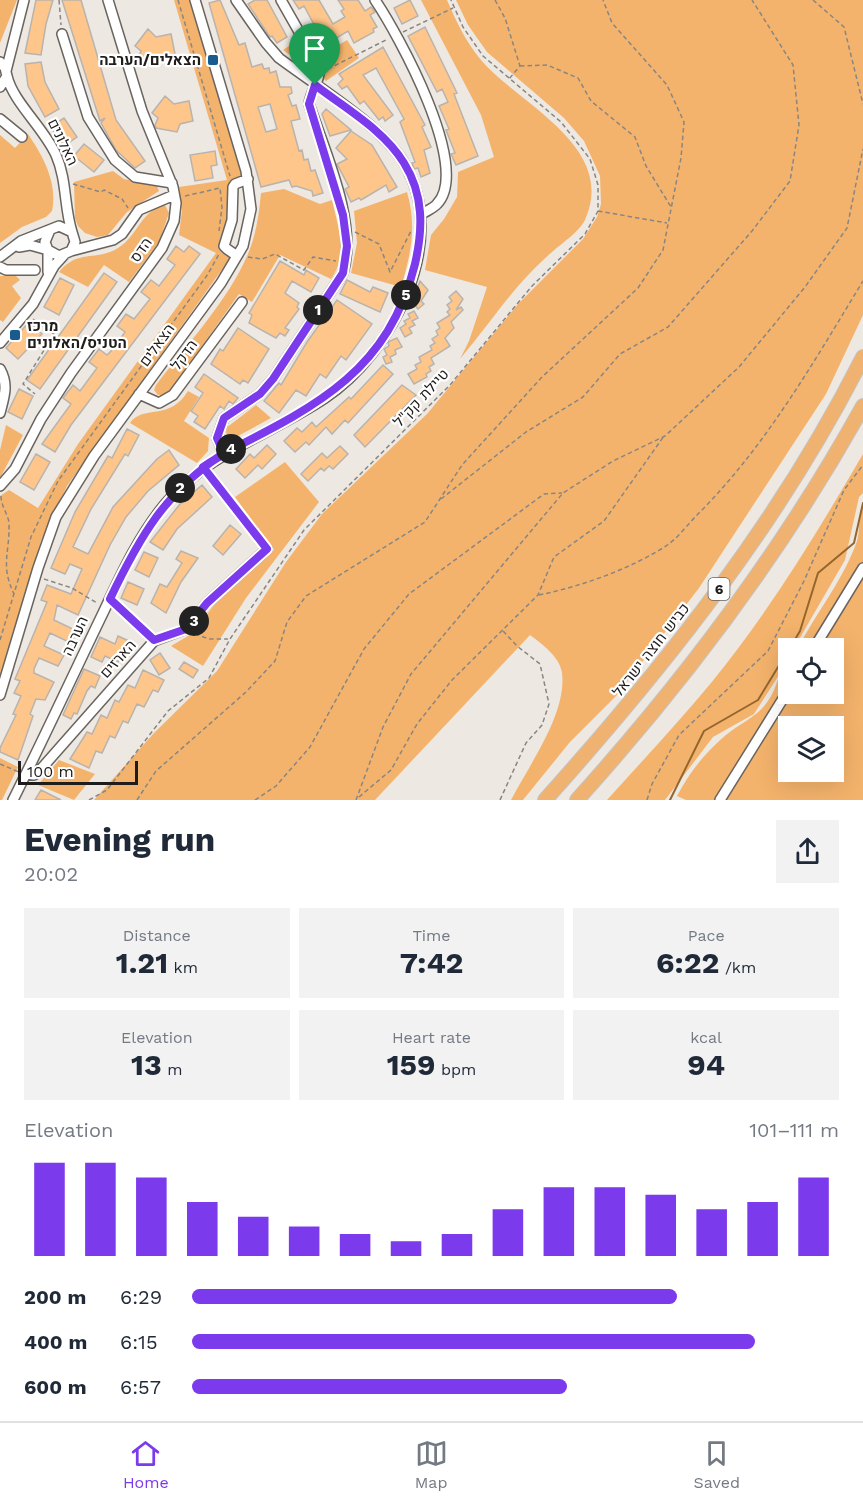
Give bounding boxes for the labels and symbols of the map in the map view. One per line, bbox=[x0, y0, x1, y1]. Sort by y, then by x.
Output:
pin bbox=[289, 23, 340, 85]
place label: הצאלים/הערבה bbox=[99, 51, 201, 69]
marker: הצאלים/הערבה bbox=[206, 53, 220, 67]
street label: האלונים bbox=[44, 116, 82, 168]
street label: הדס bbox=[126, 234, 156, 266]
pin: 5 bbox=[391, 280, 421, 310]
pin: 1 bbox=[303, 295, 333, 325]
place label: מרכז הטניס/האלונים bbox=[27, 317, 127, 352]
street label: הצאלים bbox=[135, 320, 179, 370]
marker: מרכז הטניס/האלונים bbox=[8, 328, 22, 342]
street label: הדקל bbox=[167, 336, 201, 374]
street label: טיילת קק"ל bbox=[390, 365, 452, 431]
pin: 4 bbox=[216, 434, 246, 464]
pin: 2 bbox=[165, 473, 195, 503]
road number: 6 bbox=[708, 578, 730, 600]
street label: כביש חוצה ישראל bbox=[609, 599, 693, 701]
pin: 3 bbox=[179, 606, 209, 636]
street label: הערבה bbox=[58, 613, 92, 659]
street label: הארזים bbox=[96, 636, 140, 682]
scale bar bbox=[18, 758, 138, 786]

